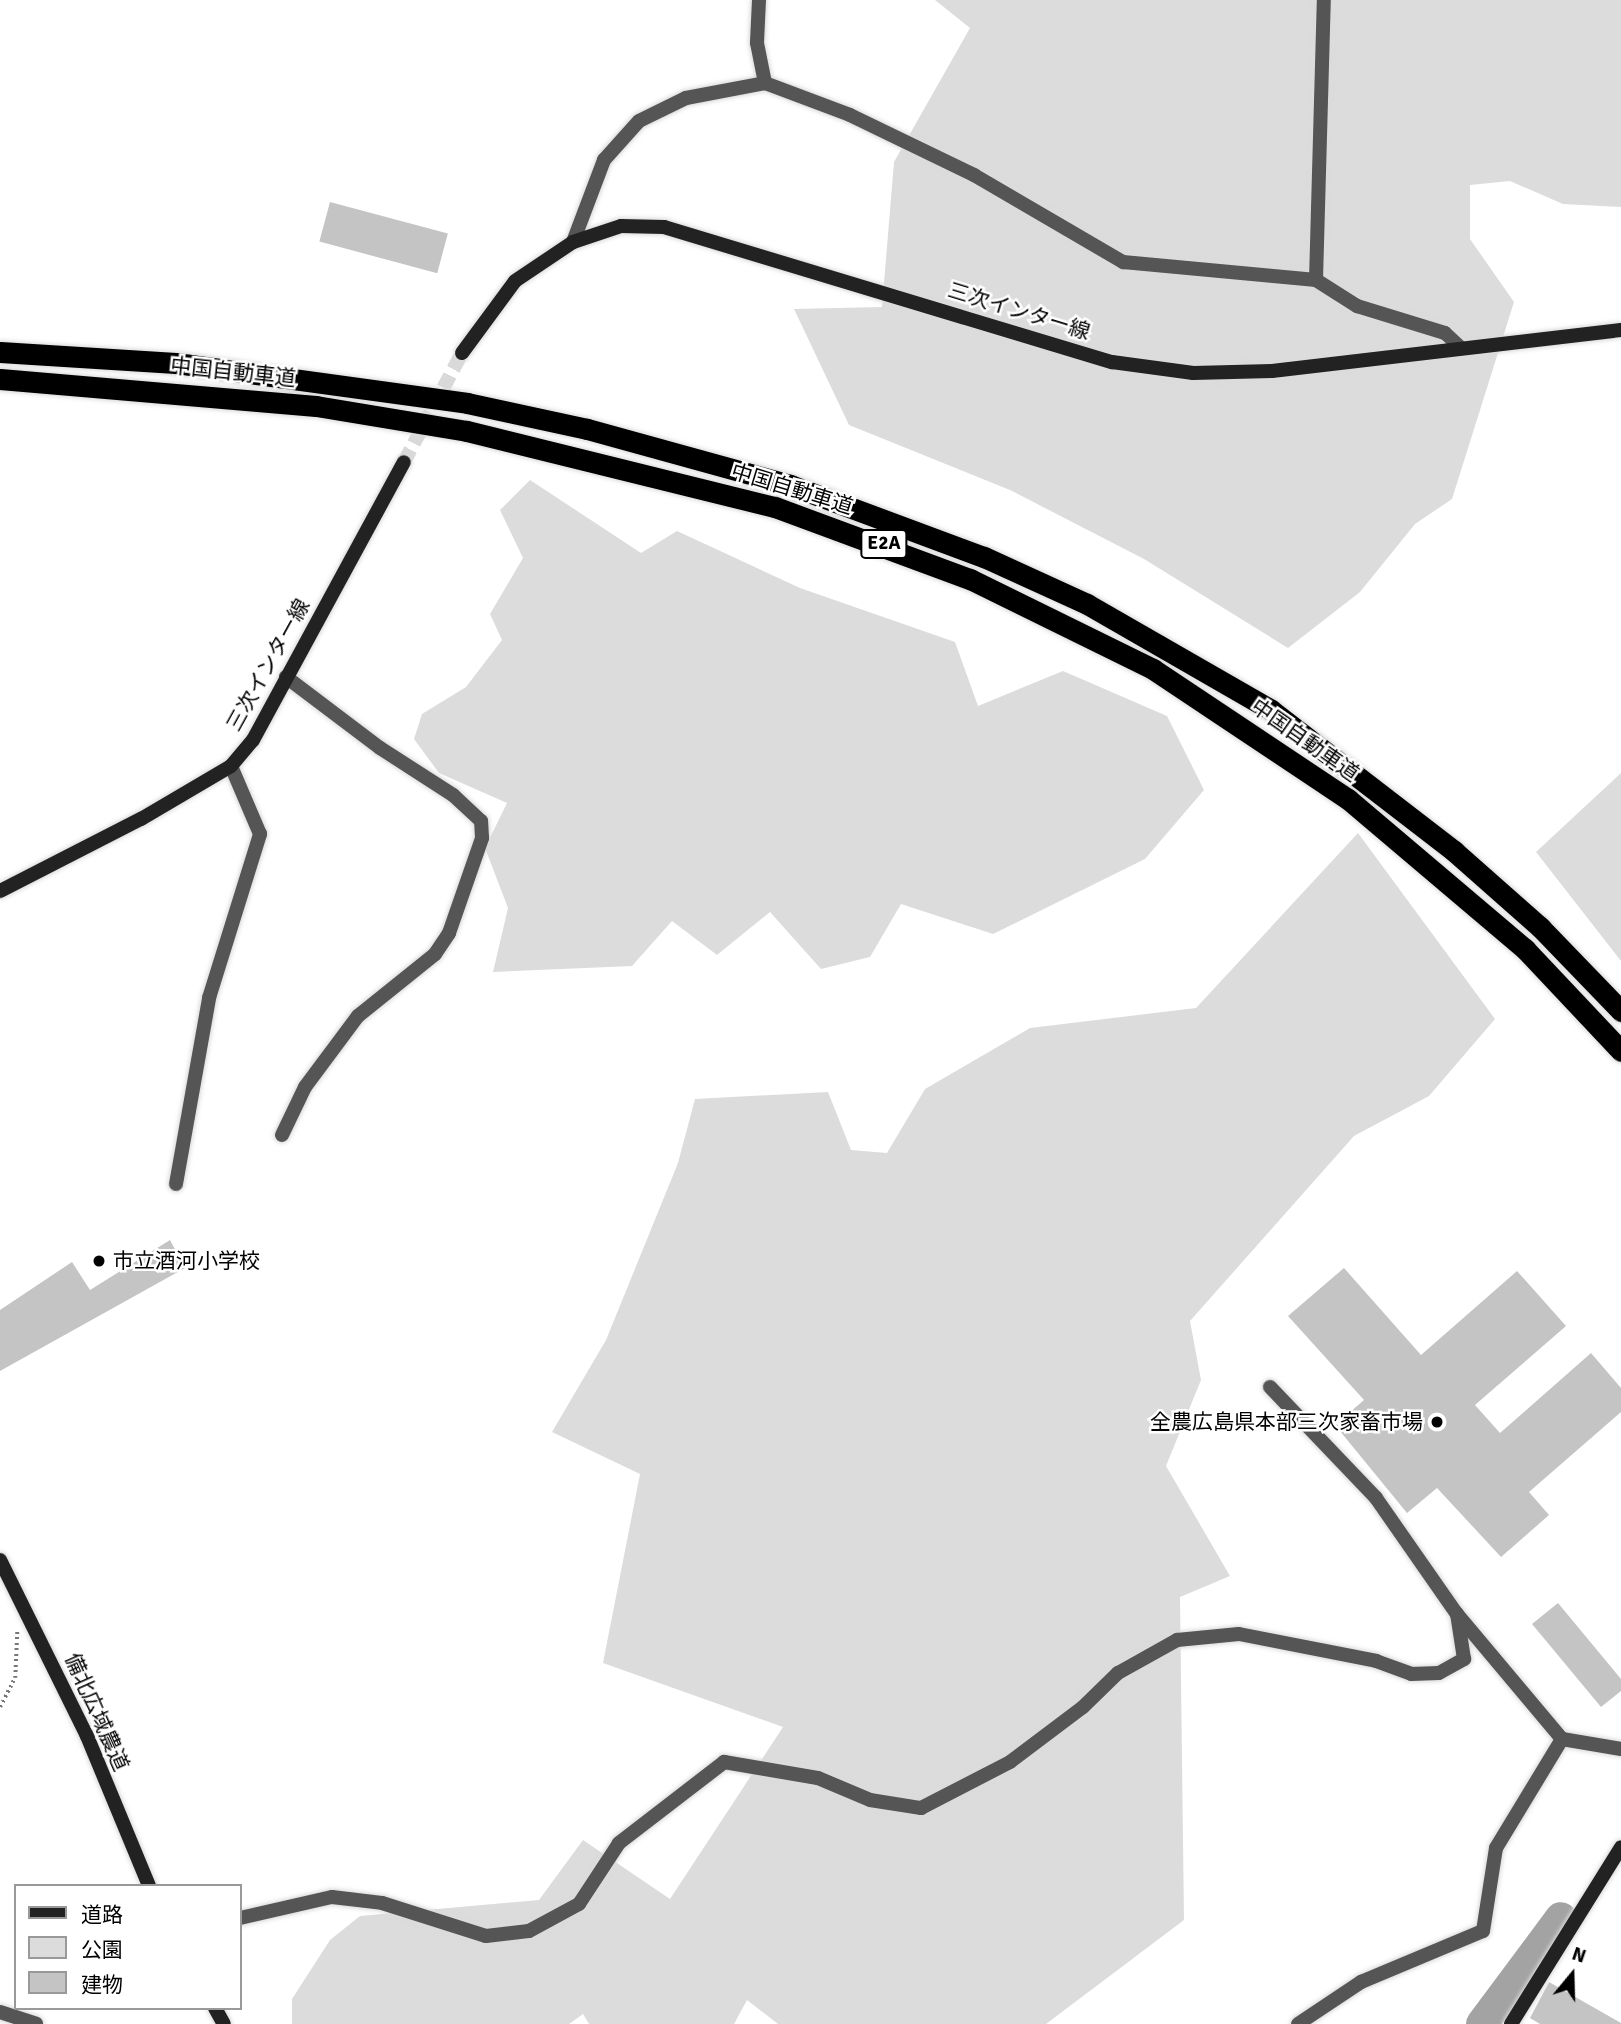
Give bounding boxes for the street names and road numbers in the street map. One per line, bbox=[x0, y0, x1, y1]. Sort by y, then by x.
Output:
street label: 三次インター線 bbox=[945, 277, 1093, 345]
street label: 中国自動車道 bbox=[169, 353, 297, 391]
street label: 中国自動車道 bbox=[728, 459, 856, 519]
road number: E2A bbox=[860, 528, 908, 559]
street label: 三次インター線 bbox=[221, 595, 315, 735]
street label: 中国自動車道 bbox=[1246, 694, 1364, 786]
street label: 備北広域農道 bbox=[60, 1649, 134, 1775]

